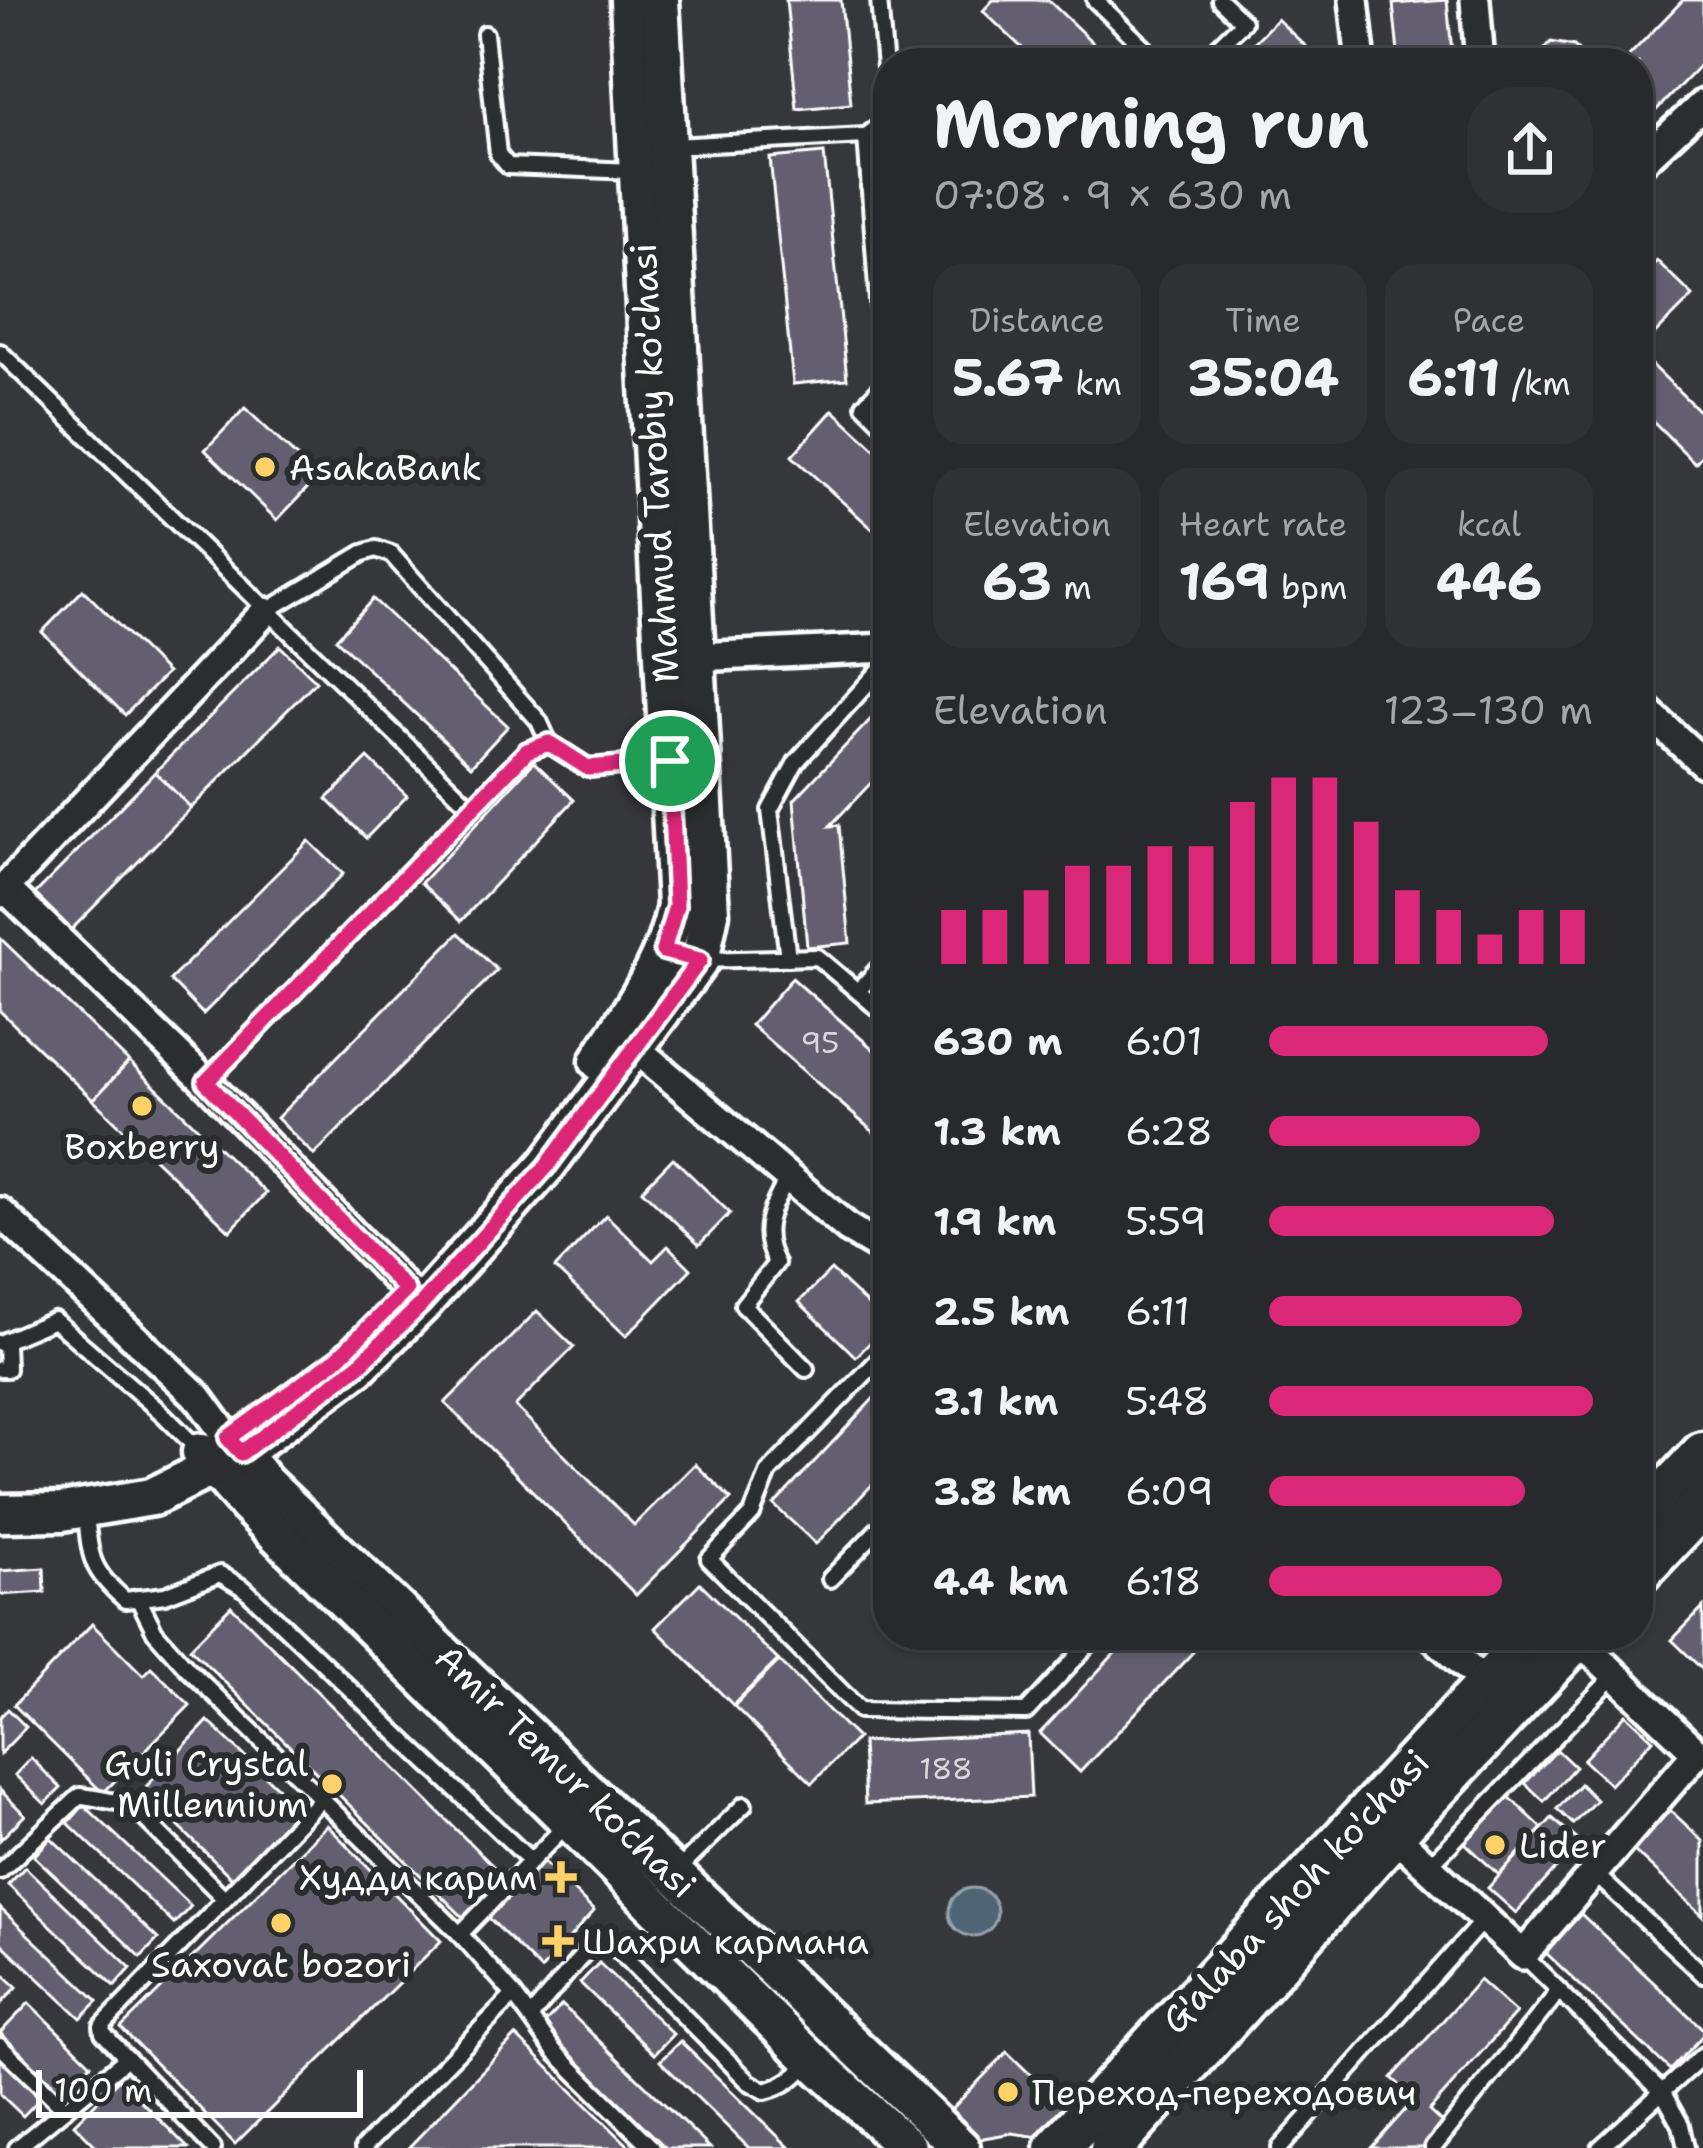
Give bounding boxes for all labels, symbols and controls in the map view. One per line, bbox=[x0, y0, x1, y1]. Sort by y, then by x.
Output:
text: Morning run bbox=[933, 80, 1369, 168]
button: share bbox=[1467, 87, 1593, 213]
text: 07:08 · 9 × 630 m bbox=[933, 169, 1292, 221]
street label: Mahmud Tarobiy ko'chasi bbox=[619, 242, 690, 684]
text: Distance bbox=[969, 298, 1105, 343]
text: Time bbox=[1225, 298, 1301, 343]
text: Pace bbox=[1453, 298, 1525, 343]
text: 5.67 bbox=[952, 343, 1064, 411]
text: 35:04 bbox=[1187, 343, 1339, 411]
text: 6:11 bbox=[1407, 343, 1501, 411]
text: km bbox=[1064, 361, 1122, 406]
text: /km bbox=[1501, 361, 1571, 406]
place label: AsakaBank bbox=[289, 443, 482, 492]
marker: AsakaBank bbox=[252, 454, 278, 480]
text: Elevation bbox=[963, 502, 1111, 547]
text: Heart rate bbox=[1179, 502, 1347, 547]
text: kcal bbox=[1457, 502, 1521, 547]
text: 63 bbox=[982, 547, 1052, 615]
text: 169 bbox=[1179, 547, 1270, 615]
text: 446 bbox=[1436, 547, 1542, 615]
text: m bbox=[1052, 565, 1092, 610]
text: bpm bbox=[1270, 565, 1348, 610]
text: Elevation bbox=[933, 684, 1108, 736]
text: 123–130 m bbox=[1384, 684, 1593, 736]
pin bbox=[619, 710, 721, 812]
icon: arrive bbox=[637, 728, 703, 794]
text: 630 m bbox=[933, 1015, 1062, 1067]
text: 6:01 bbox=[1125, 1015, 1203, 1067]
house number: 95 bbox=[801, 1022, 839, 1063]
marker: Boxberry bbox=[129, 1093, 155, 1119]
text: 1.3 km bbox=[933, 1105, 1061, 1157]
text: 6:28 bbox=[1125, 1105, 1213, 1157]
place label: Boxberry bbox=[64, 1122, 220, 1171]
text: 1.9 km bbox=[933, 1195, 1057, 1247]
text: 5:59 bbox=[1125, 1195, 1207, 1247]
text: 2.5 km bbox=[933, 1285, 1070, 1337]
text: 6:11 bbox=[1125, 1285, 1190, 1337]
text: 3.1 km bbox=[933, 1375, 1058, 1427]
text: 5:48 bbox=[1125, 1375, 1209, 1427]
text: 3.8 km bbox=[933, 1465, 1071, 1517]
text: 6:09 bbox=[1125, 1465, 1214, 1517]
text: 4.4 km bbox=[933, 1555, 1068, 1607]
text: 6:18 bbox=[1125, 1555, 1202, 1607]
street label: Amir Temur ko‘chasi bbox=[424, 1634, 707, 1909]
place label: Guli Crystal Millennium bbox=[104, 1739, 308, 1829]
street label: G'alaba shoh ko'chasi bbox=[1151, 1739, 1440, 2044]
house number: 188 bbox=[919, 1748, 973, 1789]
marker: Guli Crystal Millennium bbox=[319, 1771, 345, 1797]
place label: Lider bbox=[1519, 1821, 1607, 1870]
marker: Lider bbox=[1482, 1832, 1508, 1858]
place label: Худди карим bbox=[299, 1853, 537, 1902]
marker: Худди карим bbox=[548, 1864, 574, 1890]
marker: Saxovat bozori bbox=[268, 1910, 294, 1936]
place label: Шахри кармана bbox=[582, 1917, 869, 1966]
marker: Шахри кармана bbox=[545, 1928, 571, 1954]
place label: Saxovat bozori bbox=[151, 1940, 411, 1989]
scale bar bbox=[36, 2064, 363, 2117]
text: 100 m bbox=[54, 2068, 153, 2113]
place label: Переход-переходович bbox=[1032, 2068, 1416, 2117]
marker: Переход-переходович bbox=[995, 2079, 1021, 2105]

